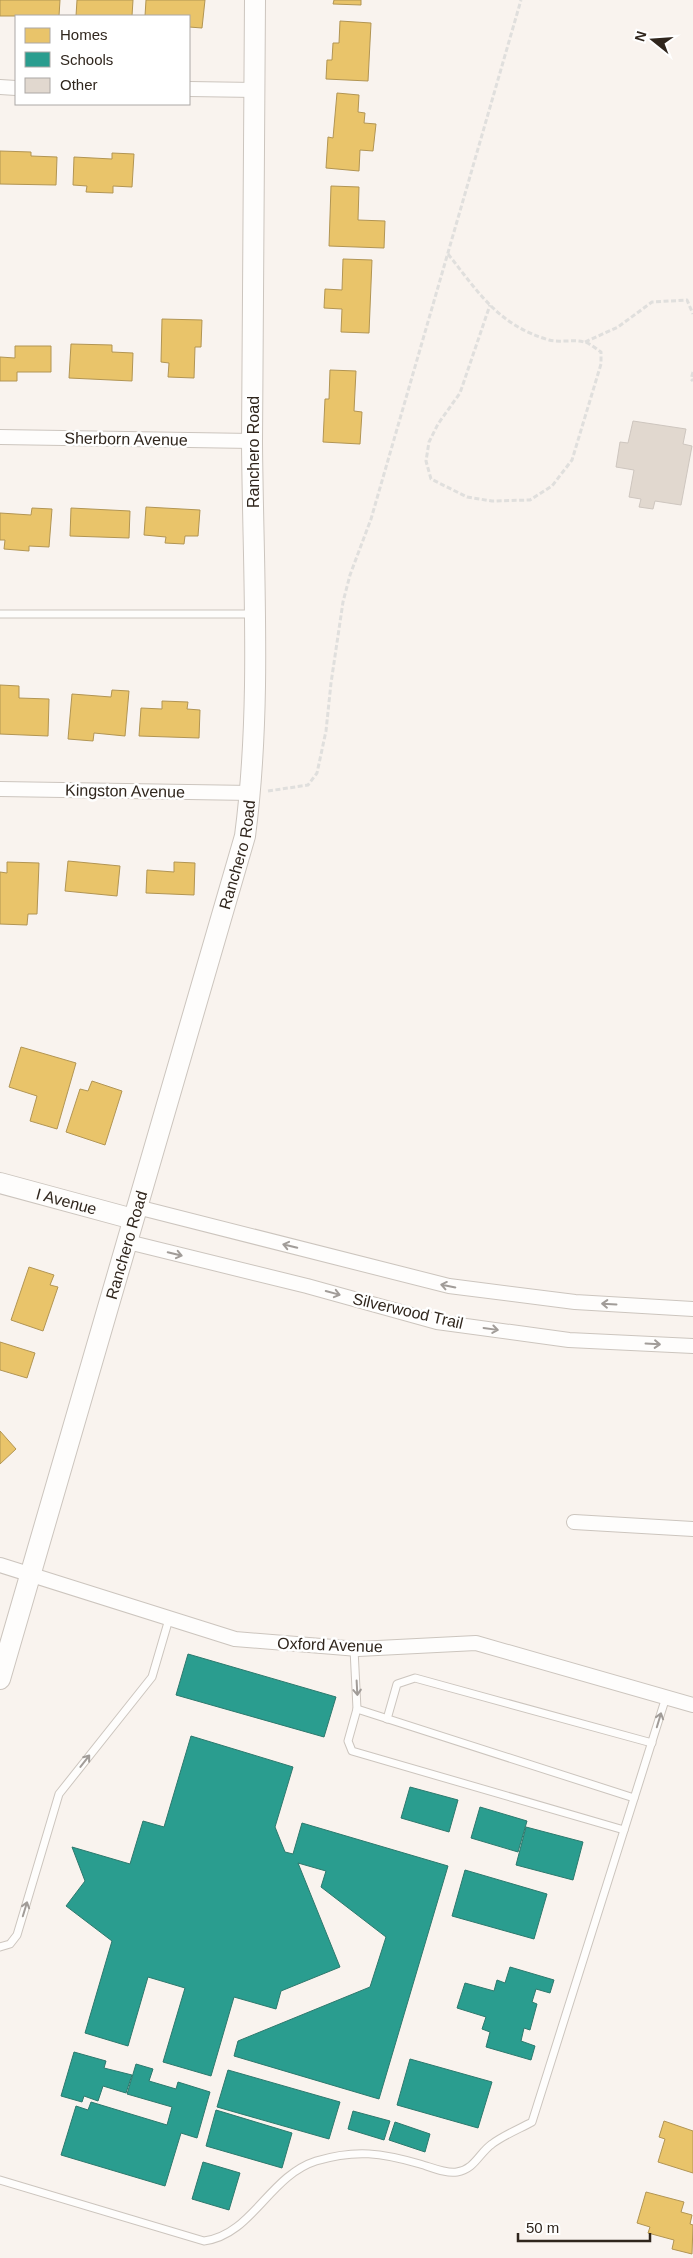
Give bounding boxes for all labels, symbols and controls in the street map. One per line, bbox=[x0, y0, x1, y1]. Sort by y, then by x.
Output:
legend bbox=[15, 15, 190, 105]
north arrow bbox=[628, 15, 678, 65]
text: Homes bbox=[60, 26, 108, 43]
text: N bbox=[631, 29, 650, 43]
text: Schools bbox=[60, 51, 113, 68]
text: Other bbox=[60, 76, 98, 93]
street label: Ranchero Road bbox=[245, 396, 262, 508]
street label: Sherborn Avenue bbox=[64, 429, 188, 449]
street label: Kingston Avenue bbox=[65, 781, 185, 801]
street label: Ranchero Road bbox=[216, 799, 258, 911]
street label: I Avenue bbox=[34, 1185, 99, 1217]
street label: Ranchero Road bbox=[102, 1189, 150, 1301]
one-way arrow bbox=[283, 1241, 299, 1250]
one-way arrow bbox=[167, 1250, 183, 1259]
one-way arrow bbox=[440, 1280, 456, 1290]
one-way arrow bbox=[324, 1289, 340, 1299]
street label: Silverwood Trail bbox=[351, 1290, 465, 1332]
one-way arrow bbox=[602, 1299, 618, 1308]
one-way arrow bbox=[483, 1324, 499, 1334]
one-way arrow bbox=[644, 1340, 660, 1349]
street label: Oxford Avenue bbox=[277, 1635, 383, 1655]
one-way arrow bbox=[352, 1680, 361, 1696]
one-way arrow bbox=[655, 1712, 665, 1728]
one-way arrow bbox=[80, 1754, 91, 1767]
one-way arrow bbox=[20, 1901, 30, 1917]
scale bar bbox=[518, 2210, 650, 2242]
text: 50 m bbox=[526, 2219, 559, 2236]

